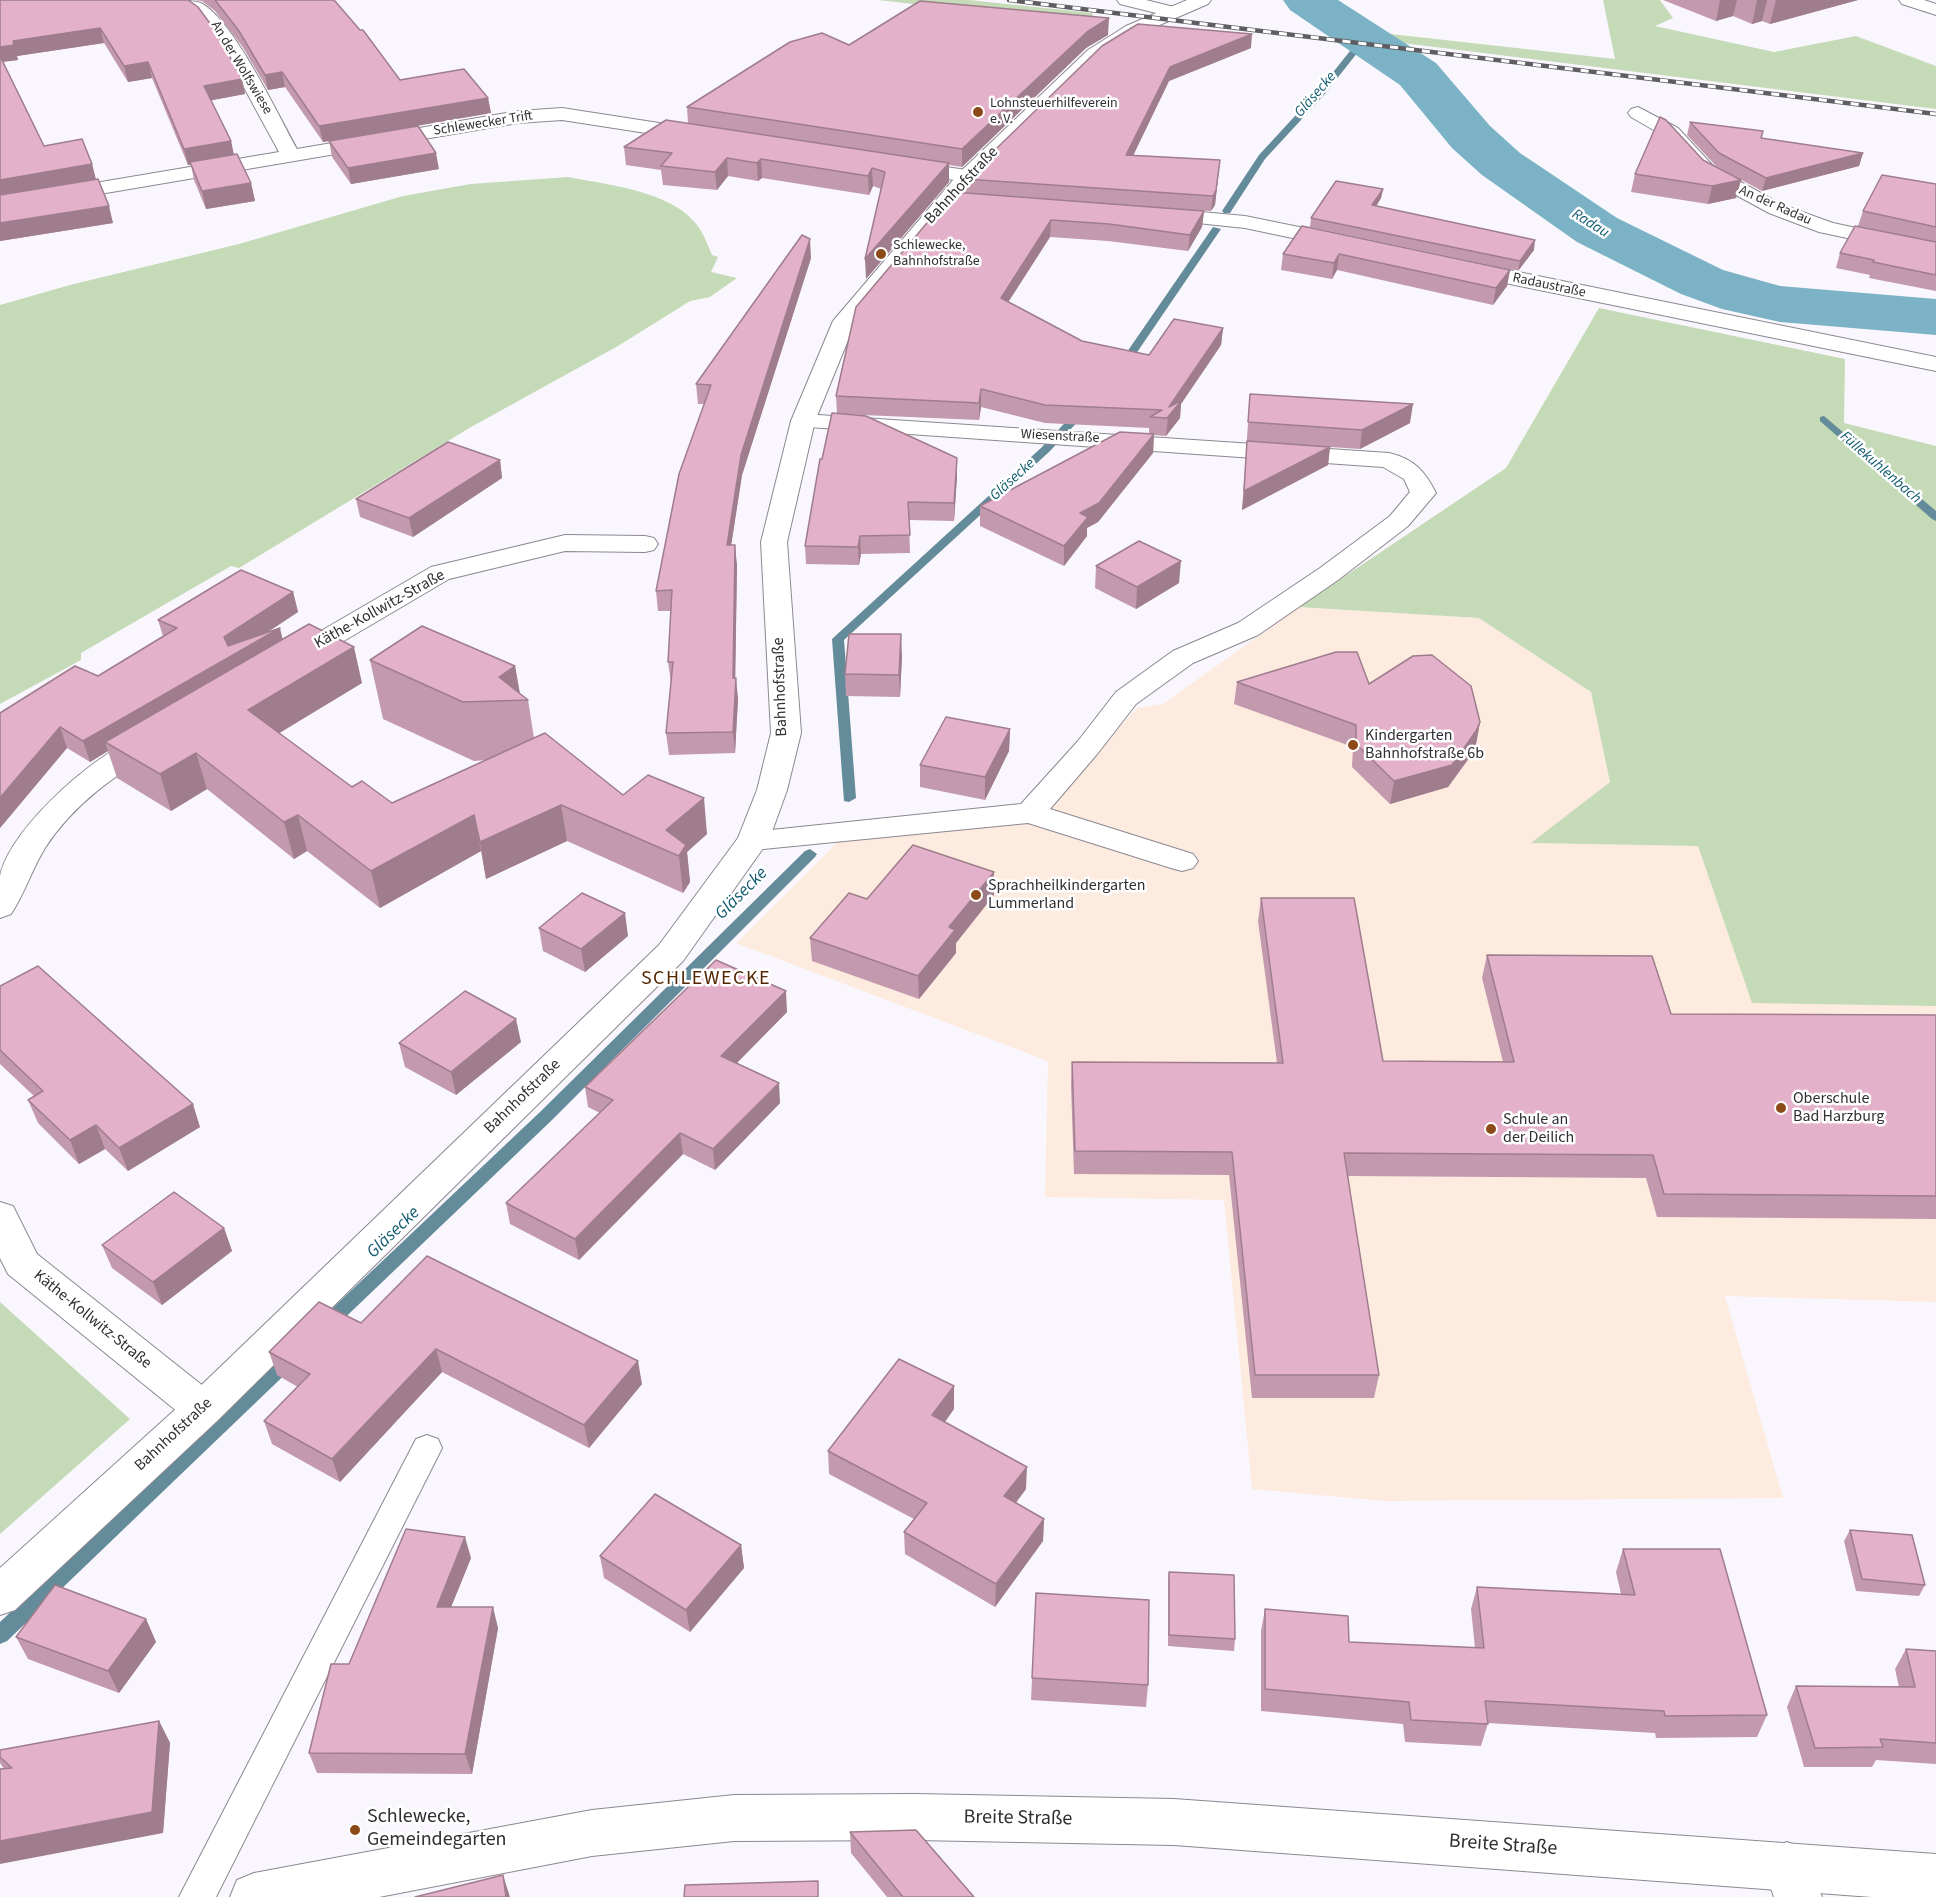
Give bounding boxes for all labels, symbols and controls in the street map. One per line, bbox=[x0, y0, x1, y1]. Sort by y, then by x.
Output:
street label: An der Wolfswiese bbox=[207, 18, 275, 118]
water label: Gläsecke bbox=[1291, 69, 1341, 121]
place label: Lohnsteuerhilfeverein e. V. bbox=[990, 96, 1118, 128]
marker: Lohnsteuerhilfeverein e. V. bbox=[971, 105, 985, 119]
street label: Schlewecker Trift bbox=[432, 108, 534, 140]
street label: Bahnhofstraße bbox=[921, 143, 1003, 229]
street label: An der Radau bbox=[1736, 182, 1814, 230]
water label: Radau bbox=[1568, 206, 1612, 242]
place label: Schlewecke, Bahnhofstraße bbox=[893, 238, 980, 270]
marker: Schlewecke, Bahnhofstraße bbox=[874, 247, 888, 261]
street label: Radaustraße bbox=[1511, 270, 1587, 302]
street label: Wiesenstraße bbox=[1020, 427, 1100, 447]
water label: Füllekuhlenbach bbox=[1836, 428, 1924, 508]
water label: Gläsecke bbox=[987, 455, 1039, 505]
street label: Käthe-Kollwitz-Straße bbox=[311, 566, 449, 654]
street label: Bahnhofstraße bbox=[770, 637, 792, 737]
place label: Kindergarten Bahnhofstraße 6b bbox=[1365, 726, 1484, 764]
marker: Kindergarten Bahnhofstraße 6b bbox=[1346, 738, 1360, 752]
water label: Gläsecke bbox=[711, 863, 773, 925]
place label: Sprachheilkindergarten Lummerland bbox=[988, 876, 1145, 914]
marker: Sprachheilkindergarten Lummerland bbox=[969, 888, 983, 902]
district label: SCHLEWECKE bbox=[641, 968, 771, 992]
street label: Bahnhofstraße bbox=[481, 1056, 565, 1138]
place label: Oberschule Bad Harzburg bbox=[1793, 1089, 1884, 1127]
marker: Oberschule Bad Harzburg bbox=[1774, 1101, 1788, 1115]
place label: Schule an der Deilich bbox=[1503, 1110, 1574, 1148]
marker: Schule an der Deilich bbox=[1484, 1122, 1498, 1136]
water label: Gläsecke bbox=[363, 1203, 425, 1263]
street label: Käthe-Kollwitz-Straße bbox=[29, 1266, 155, 1374]
street label: Bahnhofstraße bbox=[131, 1394, 217, 1476]
place label: Schlewecke, Gemeindegarten bbox=[367, 1806, 507, 1853]
street label: Breite Straße bbox=[963, 1806, 1073, 1832]
marker: Schlewecke, Gemeindegarten bbox=[348, 1823, 362, 1837]
street label: Breite Straße bbox=[1448, 1830, 1558, 1862]

